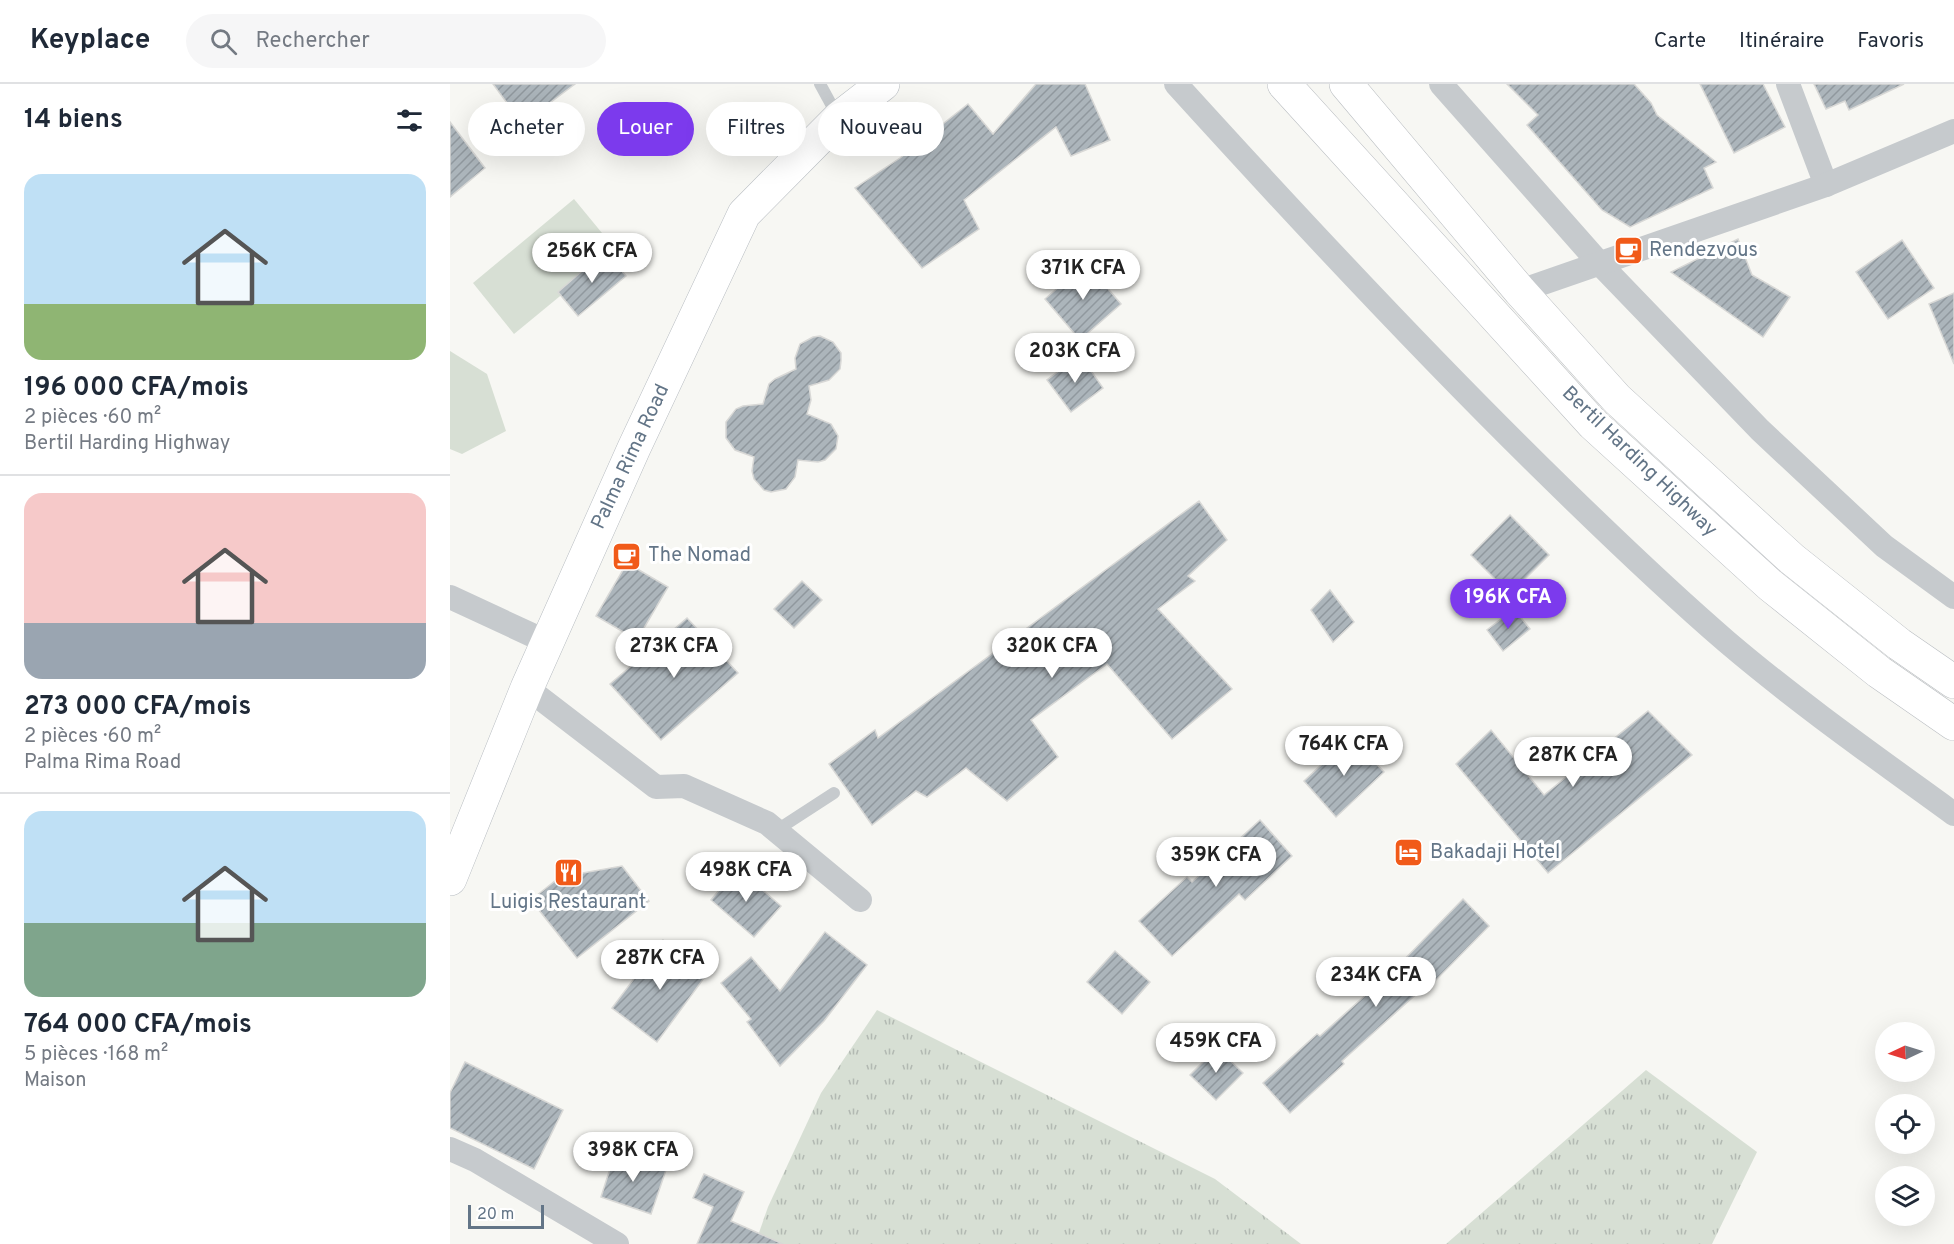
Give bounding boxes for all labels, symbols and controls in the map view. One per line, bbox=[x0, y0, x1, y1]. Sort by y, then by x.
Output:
search box bbox=[186, 14, 606, 68]
text: Keyplace bbox=[30, 23, 150, 59]
icon: search bbox=[207, 25, 240, 58]
text: Rechercher bbox=[255, 28, 370, 55]
text: Carte bbox=[1654, 28, 1706, 55]
text: Itinéraire bbox=[1739, 28, 1824, 55]
text: Favoris bbox=[1857, 28, 1924, 55]
chip: Acheter bbox=[468, 102, 585, 156]
chip: Louer bbox=[597, 102, 694, 156]
chip: Filtres bbox=[706, 102, 806, 156]
chip: Nouveau bbox=[818, 102, 944, 156]
text: 14 biens bbox=[24, 104, 123, 137]
icon: filters bbox=[393, 104, 426, 137]
icon: home bbox=[171, 213, 279, 321]
pin: 256K CFA bbox=[530, 233, 654, 284]
cafe icon: Rendezvous bbox=[1612, 235, 1644, 267]
place label: Rendezvous bbox=[1649, 238, 1758, 264]
text: 256K CFA bbox=[546, 239, 638, 265]
pin: 371K CFA bbox=[1021, 250, 1145, 301]
text: 371K CFA bbox=[1040, 256, 1126, 282]
pin: 203K CFA bbox=[1013, 333, 1137, 384]
text: 203K CFA bbox=[1029, 339, 1121, 365]
text: 196 000 CFA/mois bbox=[24, 372, 249, 405]
street label: Palma Rima Road bbox=[586, 380, 676, 534]
street label: Bertil Harding Highway bbox=[1556, 381, 1722, 543]
text: 2 pièces · 60 m² bbox=[24, 405, 161, 431]
text: Bertil Harding Highway bbox=[24, 431, 230, 457]
icon: home bbox=[171, 532, 279, 640]
cafe icon: The Nomad bbox=[611, 540, 643, 572]
place label: The Nomad bbox=[648, 543, 751, 569]
pin: 196K CFA bbox=[1446, 579, 1570, 630]
text: 196K CFA bbox=[1464, 585, 1552, 611]
pin: 273K CFA bbox=[612, 628, 736, 679]
pin: 320K CFA bbox=[990, 628, 1114, 679]
text: 273K CFA bbox=[629, 634, 719, 660]
text: 320K CFA bbox=[1006, 634, 1098, 660]
text: 273 000 CFA/mois bbox=[24, 691, 251, 724]
text: 2 pièces · 60 m² bbox=[24, 724, 161, 750]
pin: 764K CFA bbox=[1282, 726, 1406, 777]
text: 764K CFA bbox=[1299, 732, 1389, 758]
pin: 287K CFA bbox=[1511, 737, 1635, 788]
text: 287K CFA bbox=[1528, 743, 1618, 769]
text: Palma Rima Road bbox=[24, 750, 181, 776]
pin: 359K CFA bbox=[1154, 837, 1278, 888]
hotel icon: Bakadaji Hotel bbox=[1393, 837, 1425, 869]
place label: Bakadaji Hotel bbox=[1430, 840, 1560, 866]
text: 359K CFA bbox=[1170, 843, 1262, 869]
icon: home bbox=[171, 850, 279, 958]
pin: 498K CFA bbox=[684, 852, 808, 903]
restaurant icon: Luigis Restaurant bbox=[552, 856, 584, 888]
text: 498K CFA bbox=[700, 858, 792, 884]
place label: Luigis Restaurant bbox=[490, 890, 646, 916]
pin: 287K CFA bbox=[598, 940, 722, 991]
text: 287K CFA bbox=[615, 946, 705, 972]
pin: 234K CFA bbox=[1314, 957, 1438, 1008]
text: 234K CFA bbox=[1330, 963, 1422, 989]
text: 764 000 CFA/mois bbox=[24, 1009, 252, 1042]
north arrow bbox=[1875, 1022, 1935, 1082]
map controls bbox=[1875, 1022, 1935, 1226]
pin: 459K CFA bbox=[1154, 1023, 1278, 1074]
text: 459K CFA bbox=[1170, 1029, 1262, 1055]
text: 5 pièces · 168 m² bbox=[24, 1042, 168, 1068]
text: Maison bbox=[24, 1068, 87, 1094]
button: locate bbox=[1875, 1094, 1935, 1154]
pin: 398K CFA bbox=[571, 1132, 695, 1183]
text: 398K CFA bbox=[587, 1138, 679, 1164]
button: layers bbox=[1875, 1166, 1935, 1226]
scale bar bbox=[468, 1202, 544, 1230]
text: 20 m bbox=[477, 1205, 514, 1225]

